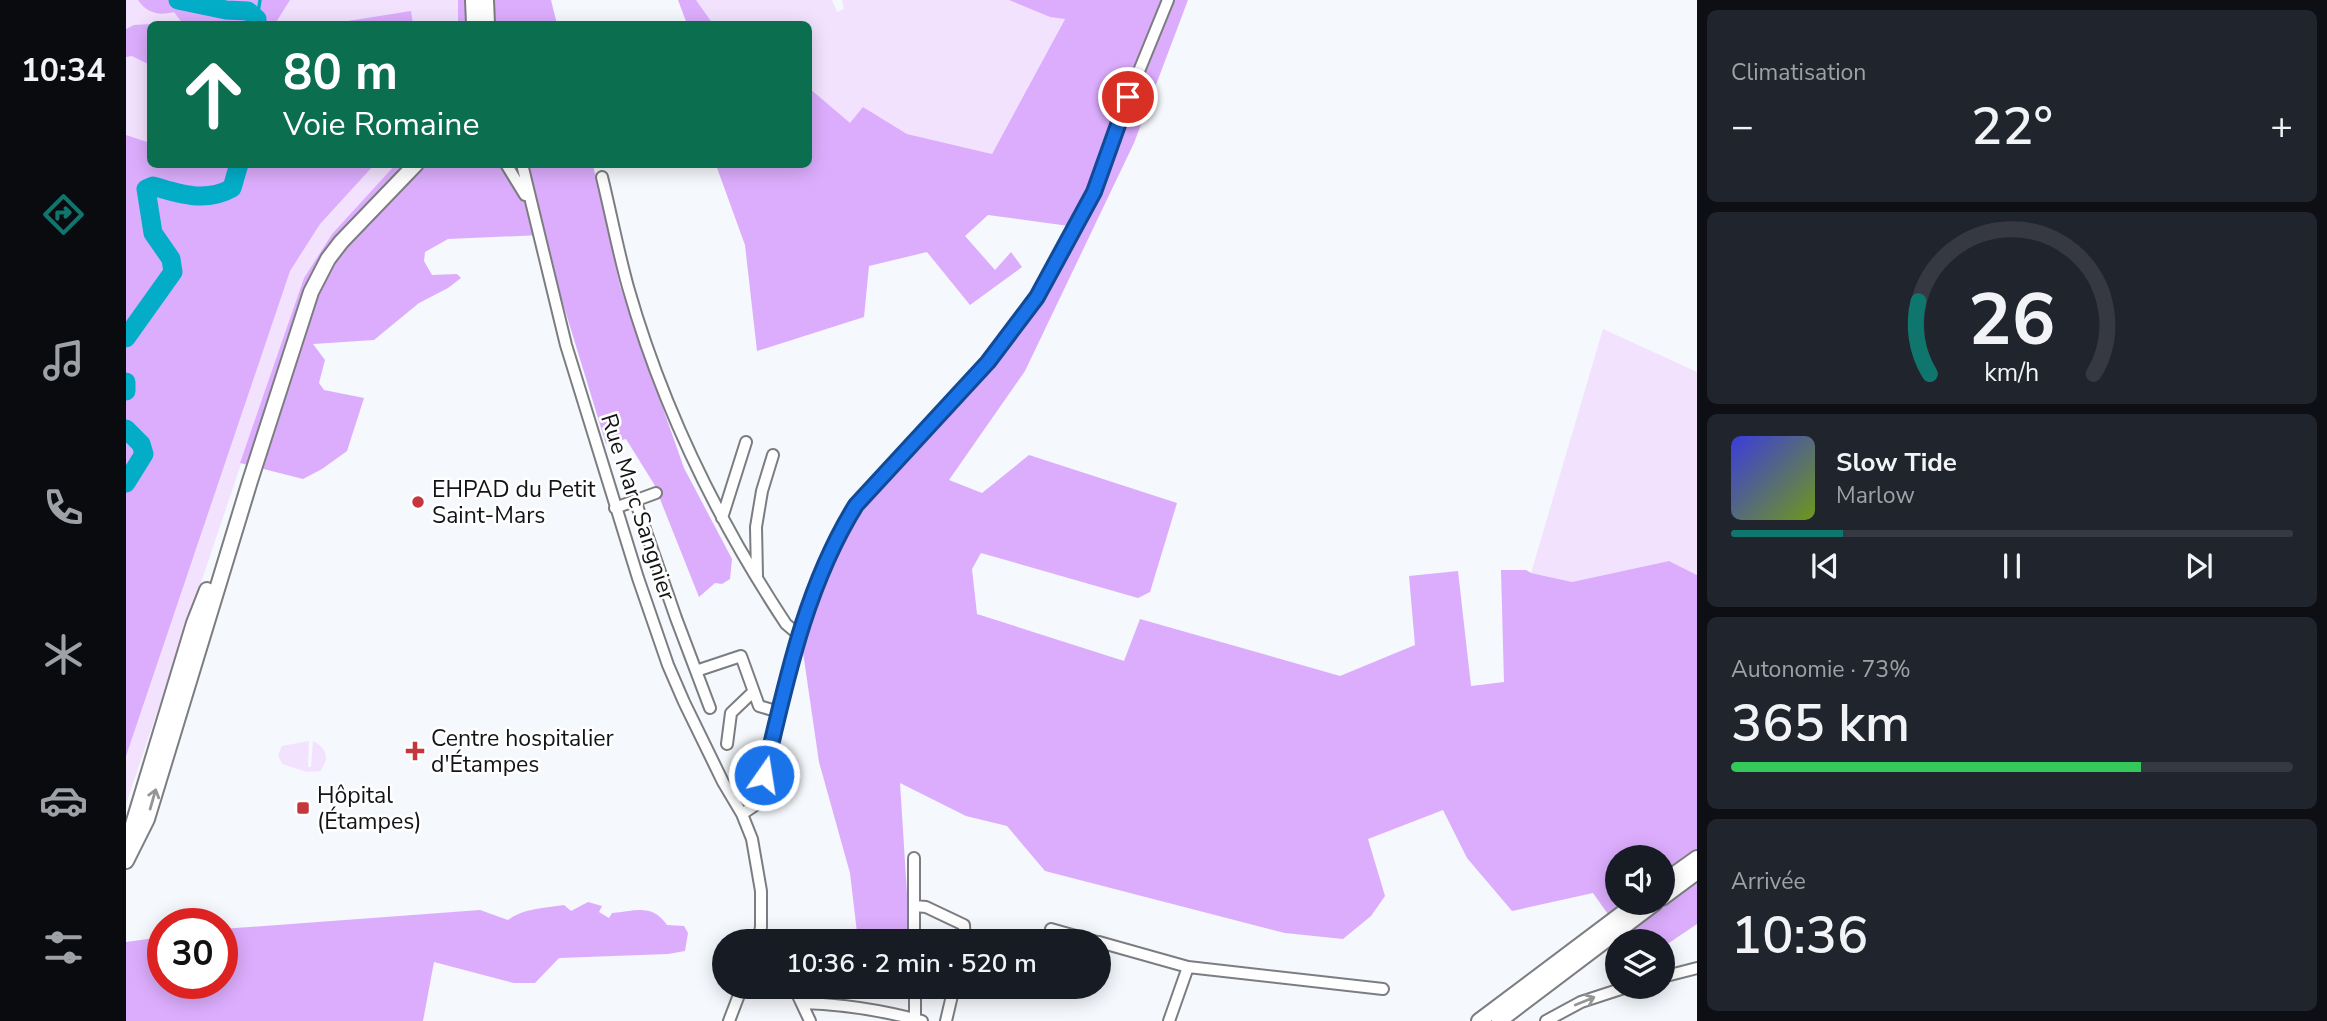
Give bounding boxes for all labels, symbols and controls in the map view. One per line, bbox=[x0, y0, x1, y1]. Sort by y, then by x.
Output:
text: 80 m bbox=[283, 39, 398, 106]
text: 10:34 bbox=[21, 49, 105, 92]
icon: ahead bbox=[168, 49, 259, 140]
text: Climatisation bbox=[1731, 57, 1866, 88]
pin bbox=[1098, 67, 1158, 127]
icon: arrive bbox=[1109, 78, 1147, 116]
text: 22° bbox=[1971, 91, 2053, 162]
text: − bbox=[1731, 101, 1754, 152]
text: + bbox=[2270, 101, 2293, 152]
text: Voie Romaine bbox=[283, 103, 479, 146]
icon: directions bbox=[39, 190, 88, 239]
text: 26 bbox=[1968, 271, 2056, 371]
icon: music bbox=[39, 336, 88, 385]
text: km/h bbox=[1984, 356, 2040, 390]
street label: Rue Marc Sangnier bbox=[593, 410, 683, 605]
text: Slow Tide bbox=[1836, 445, 1957, 480]
place label: EHPAD du Petit Saint-Mars bbox=[432, 474, 596, 531]
text: Marlow bbox=[1836, 480, 1915, 511]
icon: phone bbox=[39, 483, 88, 532]
marker: EHPAD du Petit Saint-Mars bbox=[410, 494, 426, 510]
icon: previous bbox=[1806, 547, 1844, 585]
icon: pause bbox=[1993, 547, 2031, 585]
icon: next bbox=[2180, 547, 2218, 585]
icon: climate bbox=[39, 630, 88, 679]
text: Autonomie · 73% bbox=[1731, 654, 1911, 685]
text: 365 km bbox=[1731, 688, 1910, 759]
place label: Centre hospitalier d'Étampes bbox=[431, 723, 615, 780]
position arrow bbox=[727, 738, 801, 812]
marker: Centre hospitalier d'Étampes bbox=[405, 741, 425, 761]
icon: car bbox=[39, 776, 88, 825]
place label: Hôpital (Étampes) bbox=[317, 780, 422, 837]
one-way arrow bbox=[147, 788, 160, 811]
marker: Hôpital (Étampes) bbox=[295, 800, 311, 816]
map controls bbox=[1605, 845, 1675, 999]
button: sound bbox=[1605, 845, 1675, 915]
text: Arrivée bbox=[1731, 866, 1806, 897]
text: 10:36 bbox=[1731, 900, 1868, 971]
speed limit sign: 30 bbox=[147, 908, 238, 999]
icon: filters bbox=[39, 923, 88, 972]
button: layers bbox=[1605, 929, 1675, 999]
text: 10:36 · 2 min · 520 m bbox=[786, 946, 1037, 981]
one-way arrow bbox=[1574, 994, 1595, 1007]

